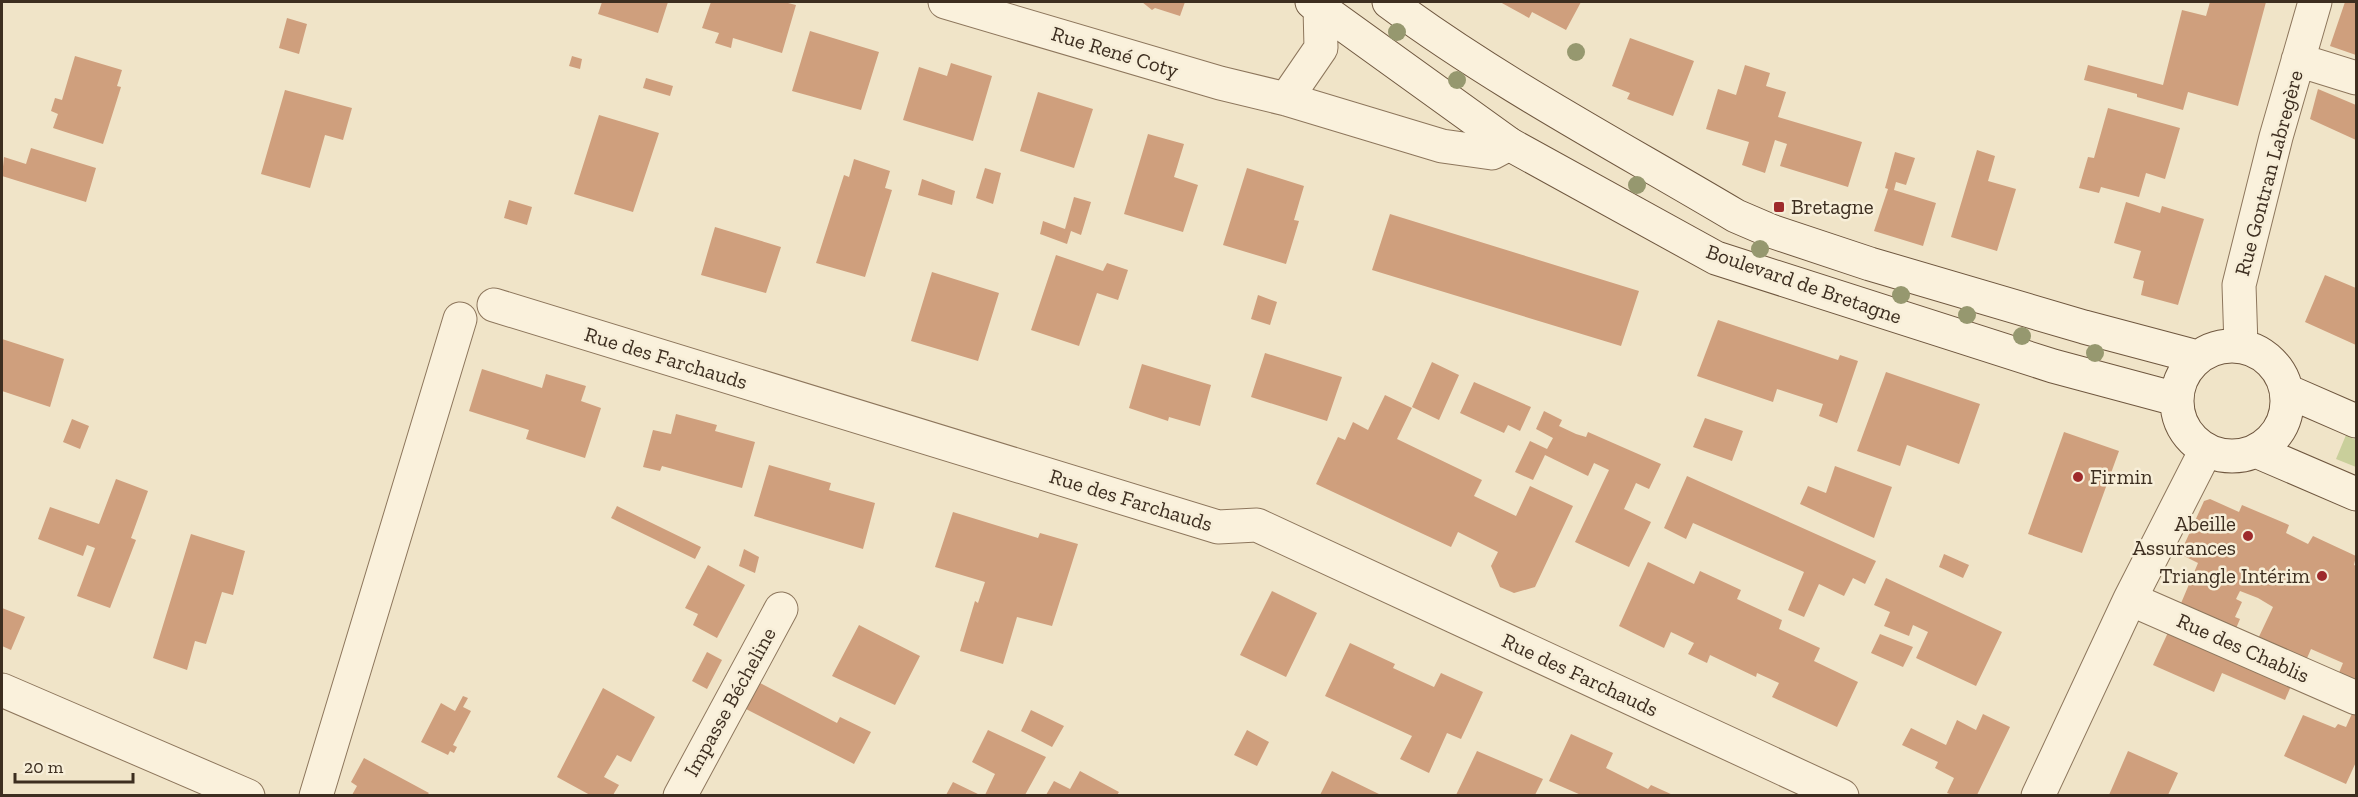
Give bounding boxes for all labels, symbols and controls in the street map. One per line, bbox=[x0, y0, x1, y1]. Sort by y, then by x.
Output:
street label: Rue René Coty bbox=[1049, 20, 1182, 83]
street label: Rue Gontran Labregère bbox=[2229, 67, 2308, 278]
place label: Bretagne bbox=[1791, 194, 1874, 219]
marker: Bretagne bbox=[1772, 200, 1786, 214]
street label: Boulevard de Bretagne bbox=[1703, 238, 1905, 329]
street label: Rue des Farchauds bbox=[582, 321, 751, 394]
street label: Rue des Farchauds bbox=[1047, 463, 1216, 536]
place label: Firmin bbox=[2090, 464, 2152, 489]
marker: Firmin bbox=[2071, 470, 2085, 484]
place label: Abeille Assurances bbox=[2132, 511, 2236, 560]
marker: Abeille Assurances bbox=[2241, 529, 2255, 543]
place label: Triangle Intérim bbox=[2159, 563, 2310, 588]
marker: Triangle Intérim bbox=[2315, 569, 2329, 583]
street label: Rue des Chablis bbox=[2173, 607, 2313, 688]
street label: Impasse Bécheline bbox=[678, 623, 781, 781]
street label: Rue des Farchauds bbox=[1498, 627, 1662, 722]
scale bar bbox=[15, 746, 134, 784]
text: 20 m bbox=[24, 756, 64, 778]

